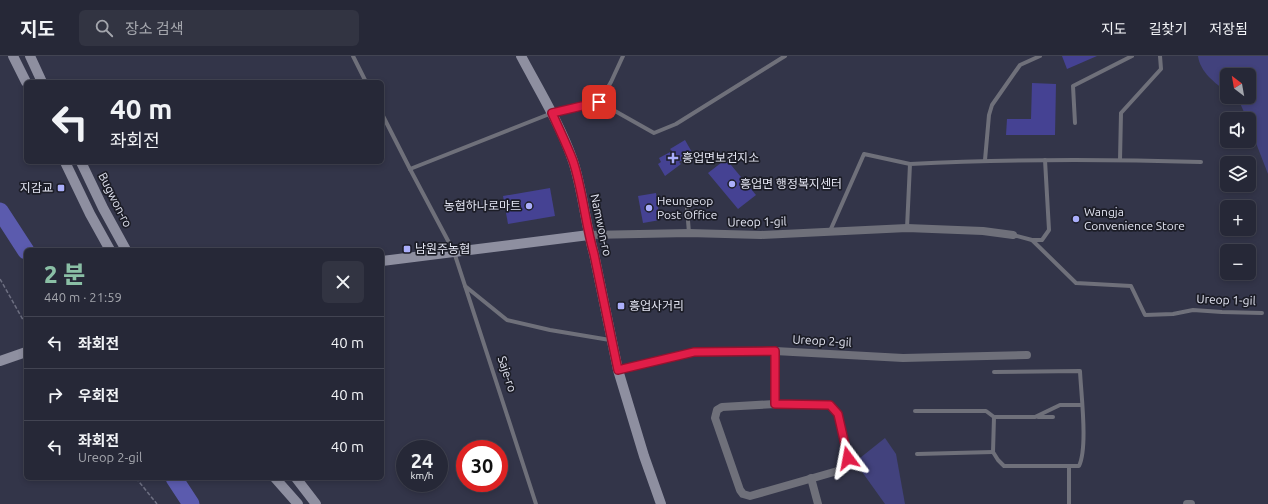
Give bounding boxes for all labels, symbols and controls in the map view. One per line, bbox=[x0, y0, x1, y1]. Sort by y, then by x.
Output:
search box bbox=[79, 10, 359, 46]
icon: search bbox=[93, 17, 115, 39]
text: 지도 bbox=[20, 18, 55, 40]
text: 장소 검색 bbox=[125, 20, 184, 37]
text: 지도 bbox=[1101, 21, 1127, 37]
text: 길찾기 bbox=[1149, 21, 1187, 37]
text: 저장됨 bbox=[1209, 21, 1248, 37]
north arrow bbox=[1220, 68, 1256, 104]
map controls bbox=[1220, 68, 1256, 280]
pin bbox=[582, 85, 616, 119]
icon: arrive bbox=[588, 91, 610, 113]
text: 40 m bbox=[110, 93, 172, 124]
icon: left bbox=[44, 96, 96, 148]
button: sound bbox=[1220, 112, 1256, 148]
text: 좌회전 bbox=[110, 130, 160, 150]
place label: 흥업면보건지소 bbox=[682, 151, 759, 164]
marker: 흥업면보건지소 bbox=[667, 152, 679, 164]
button: layers bbox=[1220, 156, 1256, 192]
street label: Bugwon-ro bbox=[96, 170, 135, 229]
place label: 흥업면 행정복지센터 bbox=[740, 177, 842, 190]
marker: 흥업면 행정복지센터 bbox=[727, 179, 737, 189]
place label: 지감교 bbox=[20, 181, 53, 194]
marker: 지감교 bbox=[56, 183, 66, 193]
street label: Namwon-ro bbox=[589, 193, 614, 257]
place label: Heungeop Post Office bbox=[657, 194, 717, 221]
place label: 농협하나로마트 bbox=[444, 199, 521, 212]
button: + bbox=[1220, 200, 1256, 236]
marker: 농협하나로마트 bbox=[524, 201, 534, 211]
marker: Heungeop Post Office bbox=[644, 203, 654, 213]
place label: Wangja Convenience Store bbox=[1084, 205, 1185, 232]
street label: Ureop 1-gil bbox=[727, 214, 787, 229]
marker: Wangja Convenience Store bbox=[1071, 214, 1081, 224]
place label: 남원주농협 bbox=[415, 242, 470, 255]
marker: 남원주농협 bbox=[402, 244, 412, 254]
button: − bbox=[1220, 244, 1256, 280]
text: 2 분 bbox=[44, 261, 85, 288]
button: close bbox=[322, 261, 364, 303]
text: 440 m · 21:59 bbox=[44, 290, 122, 304]
street label: Ureop 1-gil bbox=[1196, 292, 1256, 307]
place label: 흥업사거리 bbox=[629, 299, 684, 312]
marker: 흥업사거리 bbox=[616, 301, 626, 311]
icon: left bbox=[44, 332, 66, 354]
street label: Ureop 2-gil bbox=[792, 332, 852, 349]
text: 40 m bbox=[331, 334, 364, 351]
text: 좌회전 bbox=[78, 335, 119, 352]
street label: Saje-ro bbox=[496, 354, 519, 393]
icon: right bbox=[44, 384, 66, 406]
text: 40 m bbox=[331, 386, 364, 403]
text: 우회전 bbox=[78, 387, 119, 404]
text: 좌회전 bbox=[78, 432, 119, 449]
icon: left bbox=[44, 436, 66, 458]
position arrow bbox=[827, 437, 869, 479]
text: 40 m bbox=[331, 438, 364, 455]
speed limit sign: 30 bbox=[456, 440, 508, 492]
text: 24 bbox=[411, 449, 433, 472]
text: Ureop 2-gil bbox=[78, 450, 142, 464]
text: km/h bbox=[410, 470, 434, 481]

